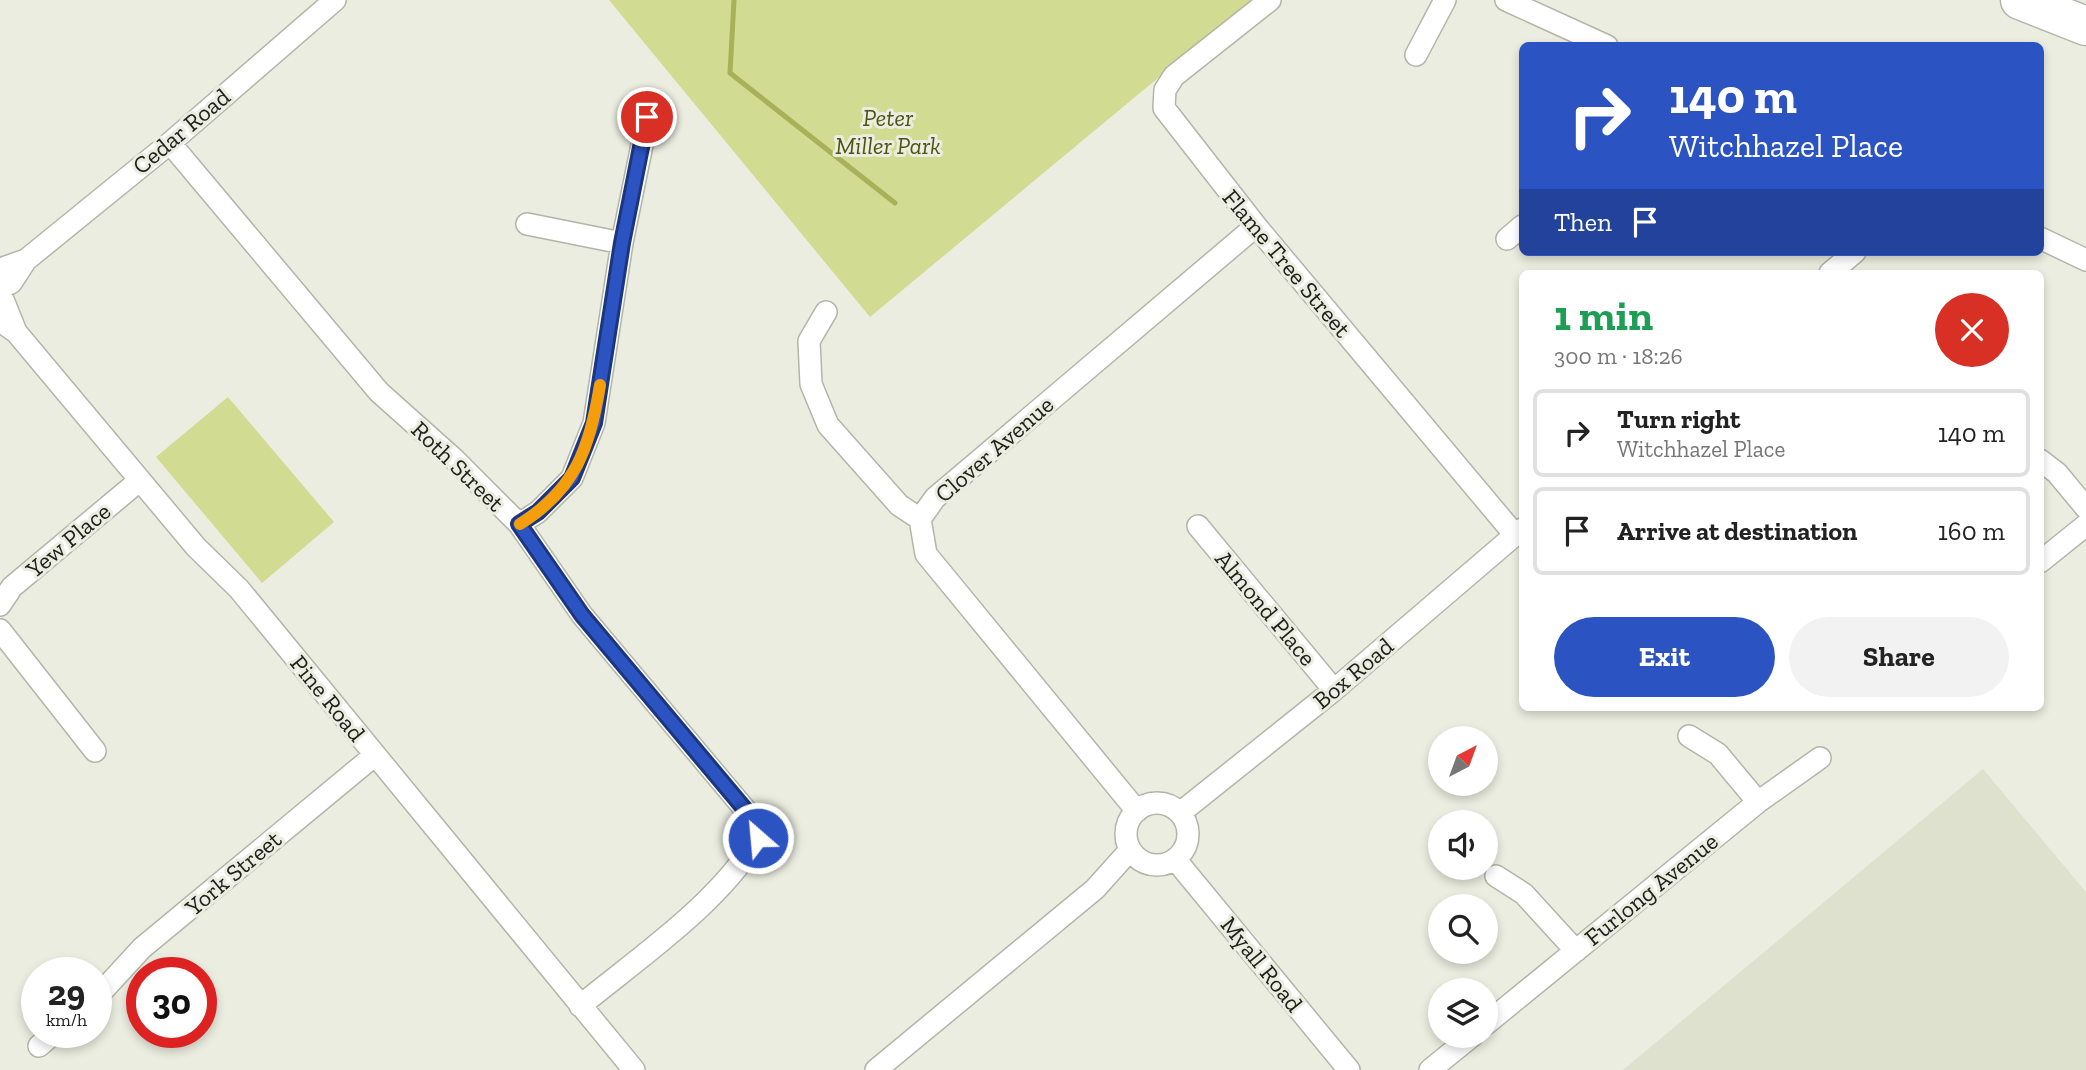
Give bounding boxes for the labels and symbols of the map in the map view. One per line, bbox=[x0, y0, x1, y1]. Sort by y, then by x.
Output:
street label: Cedar Road bbox=[126, 82, 236, 180]
pin bbox=[617, 87, 677, 147]
park label: Peter Miller Park bbox=[835, 103, 941, 160]
street label: Flame Tree Street bbox=[1217, 183, 1357, 343]
street label: Clover Avenue bbox=[929, 390, 1059, 508]
street label: Roth Street bbox=[406, 415, 510, 517]
street label: Yew Place bbox=[19, 496, 116, 584]
street label: Almond Place bbox=[1209, 544, 1323, 672]
street label: Box Road bbox=[1307, 631, 1399, 715]
street label: Pine Road bbox=[284, 649, 372, 747]
north arrow bbox=[1428, 726, 1498, 796]
position arrow bbox=[721, 801, 795, 875]
street label: York Street bbox=[178, 824, 287, 922]
street label: Furlong Avenue bbox=[1578, 826, 1724, 952]
street label: Myall Road bbox=[1215, 911, 1309, 1017]
speed limit sign: 30 bbox=[126, 957, 217, 1048]

